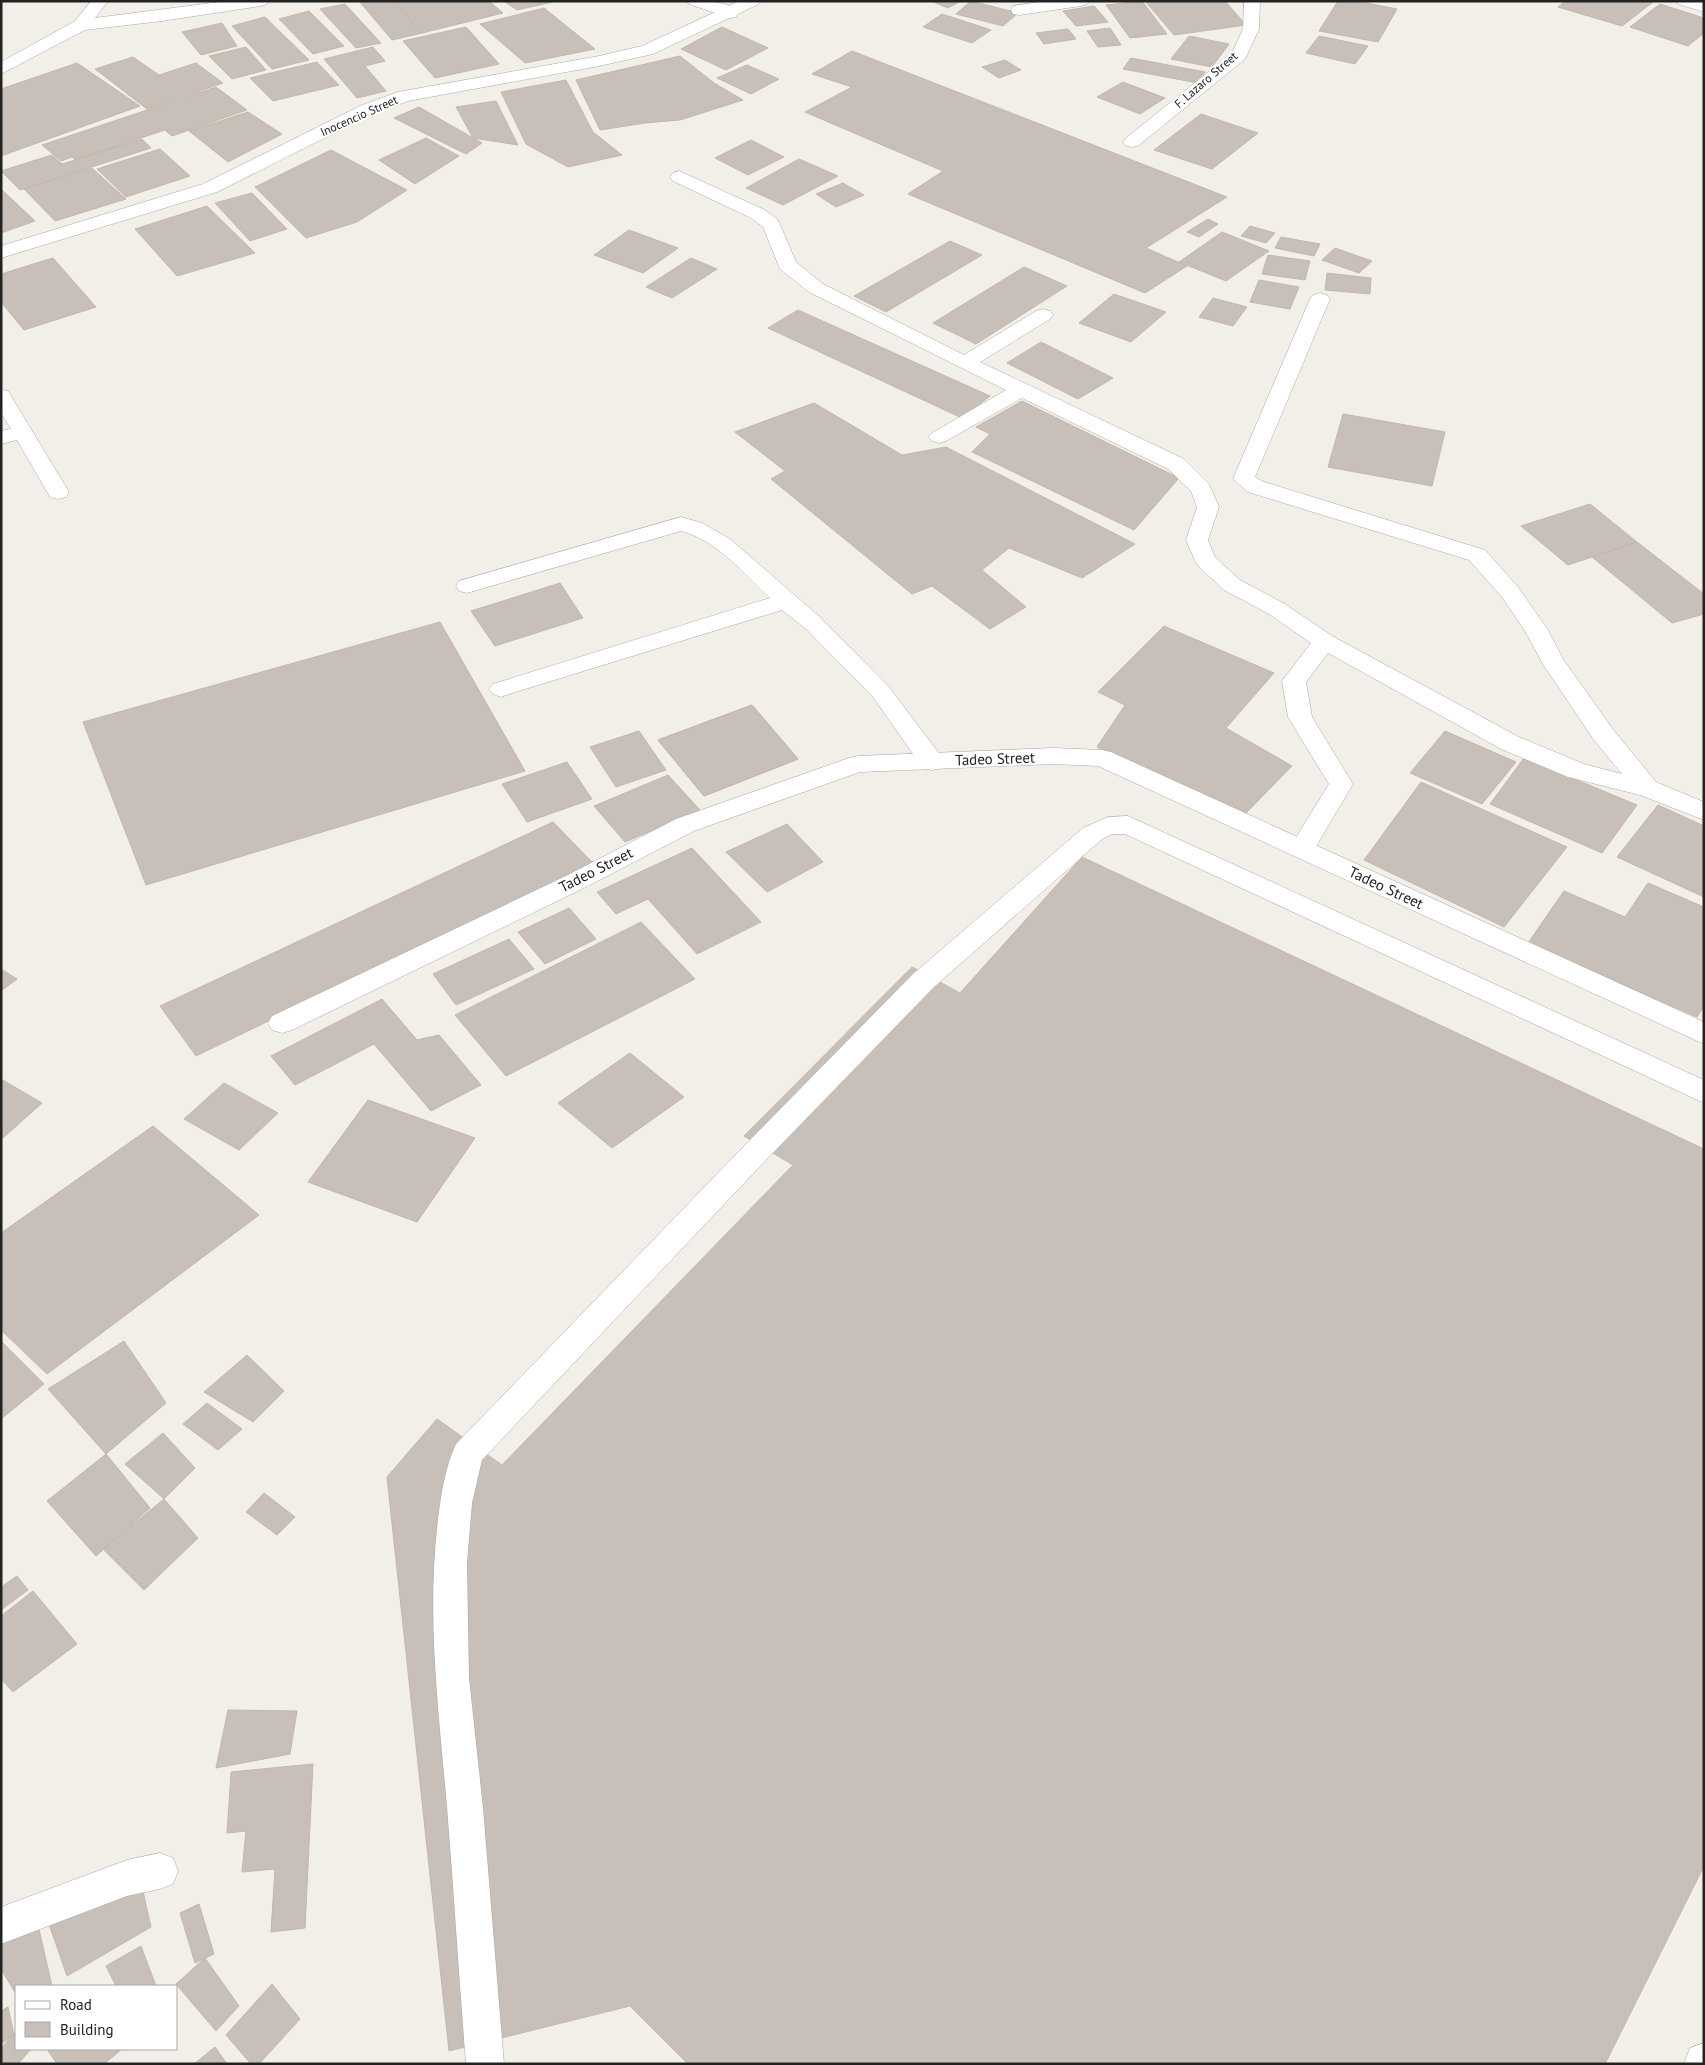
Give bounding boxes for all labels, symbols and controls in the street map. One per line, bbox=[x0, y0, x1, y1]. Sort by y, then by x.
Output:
street label: F. Lazaro Street bbox=[1171, 48, 1240, 111]
street label: Inocencio Street bbox=[318, 92, 400, 139]
street label: Tadeo Street bbox=[955, 748, 1035, 769]
street label: Tadeo Street bbox=[556, 843, 636, 896]
street label: Tadeo Street bbox=[1346, 862, 1427, 913]
legend bbox=[15, 1985, 178, 2050]
text: Road bbox=[60, 1995, 92, 2014]
text: Building bbox=[60, 2020, 114, 2039]

